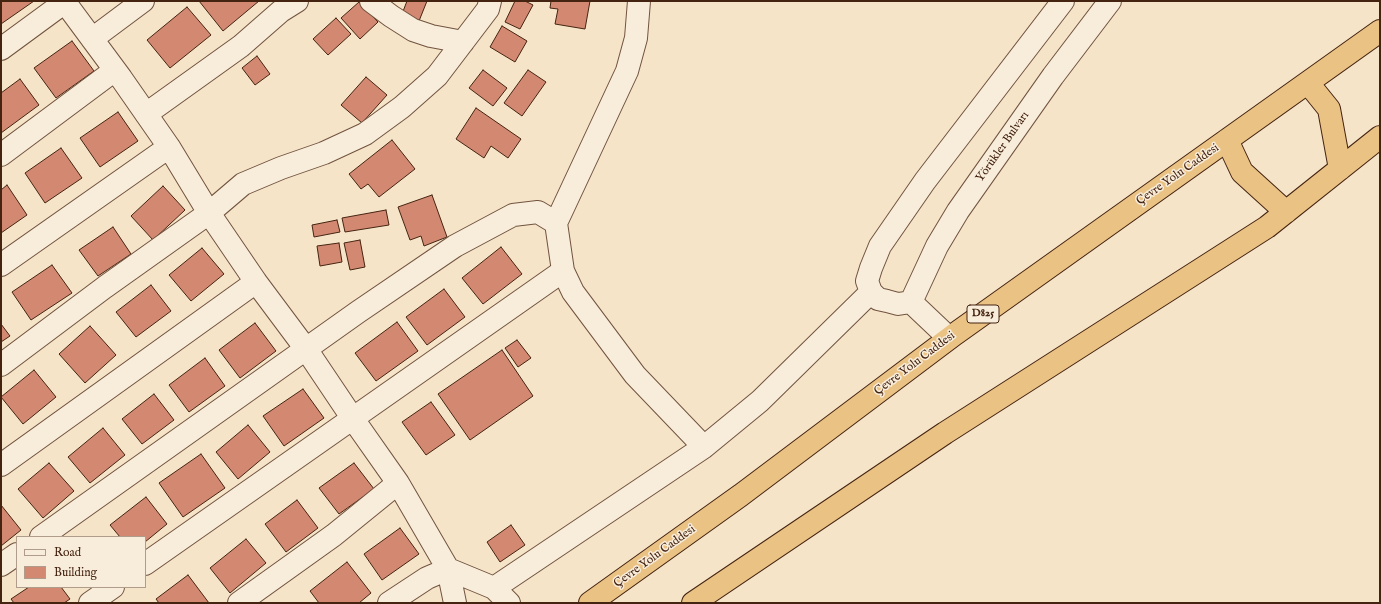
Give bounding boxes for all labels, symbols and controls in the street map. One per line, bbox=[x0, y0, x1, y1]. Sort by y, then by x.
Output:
street label: Yörükler Bulvarı bbox=[973, 109, 1033, 185]
street label: Çevre Yolu Caddesi bbox=[1134, 141, 1222, 209]
road number: D825 bbox=[967, 305, 999, 323]
street label: Çevre Yolu Caddesi bbox=[872, 329, 958, 399]
street label: Çevre Yolu Caddesi bbox=[611, 523, 699, 591]
legend bbox=[16, 536, 146, 588]
text: Road bbox=[54, 545, 81, 560]
text: Building bbox=[54, 565, 97, 580]

